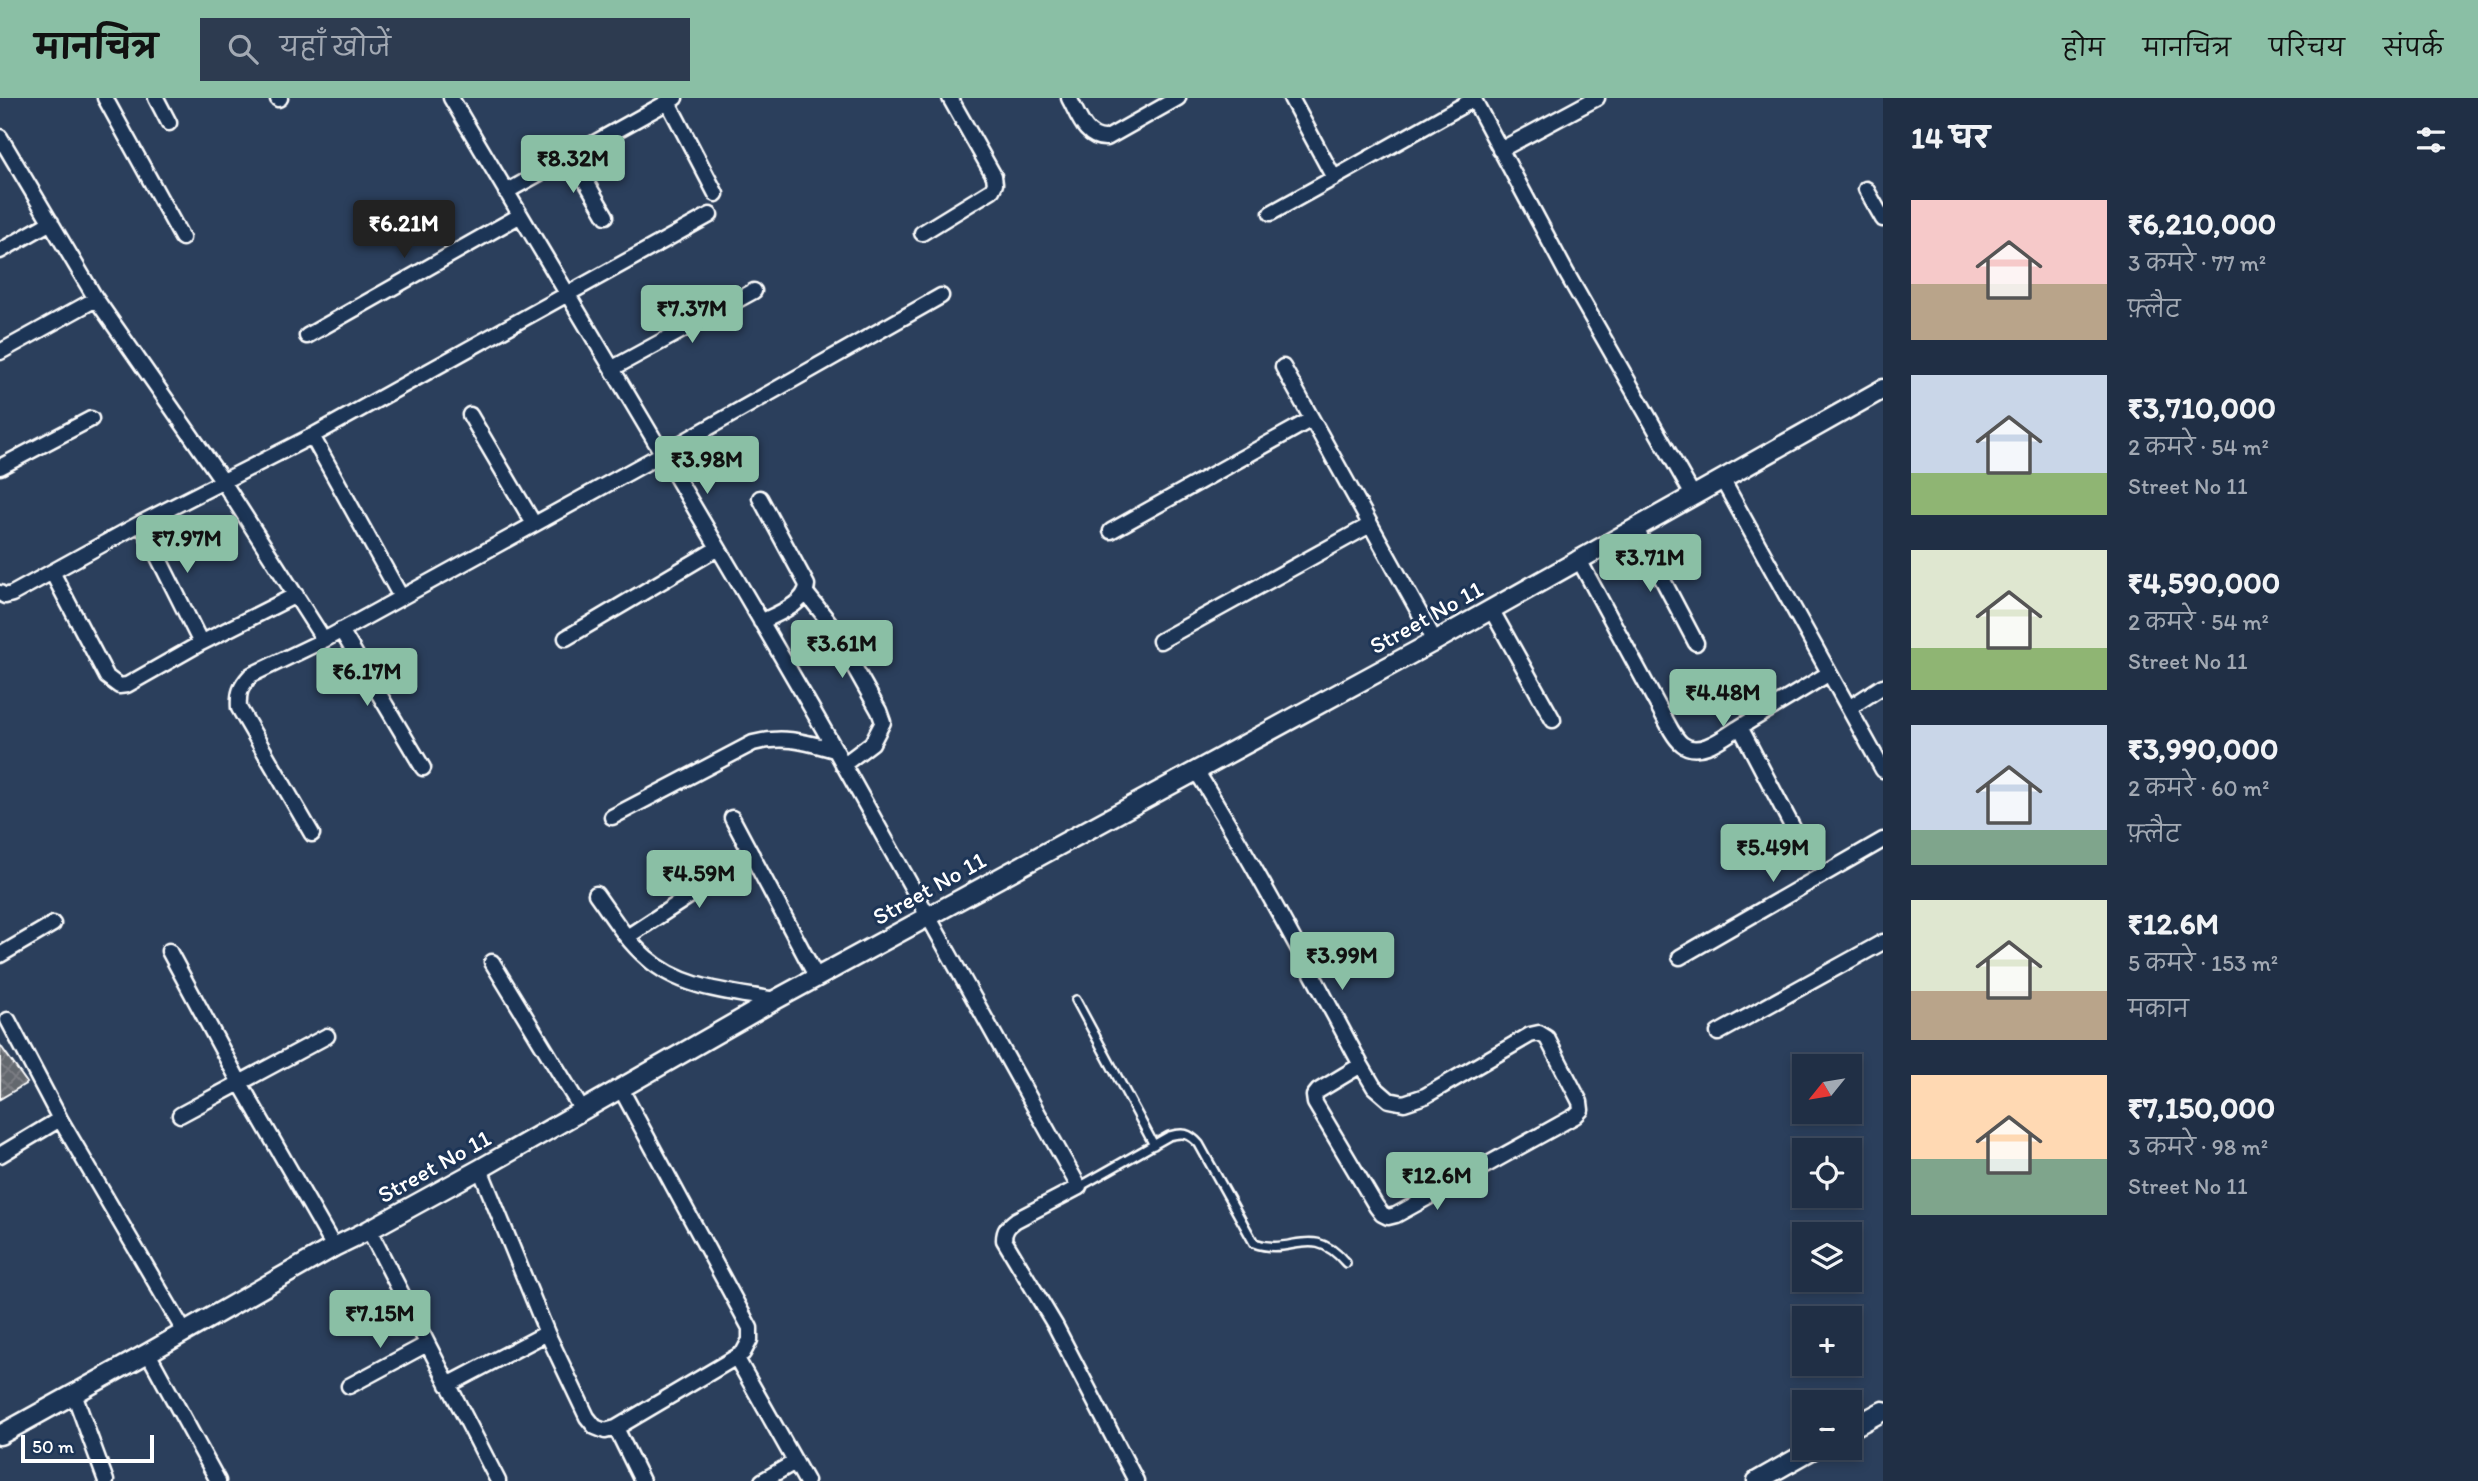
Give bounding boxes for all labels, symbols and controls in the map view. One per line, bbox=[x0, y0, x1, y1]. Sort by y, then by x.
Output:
search box bbox=[200, 18, 690, 81]
text: मानचित्र bbox=[35, 27, 158, 66]
icon: search bbox=[224, 30, 262, 68]
text: यहाँ खोजें bbox=[280, 31, 391, 63]
text: होम bbox=[2062, 33, 2105, 62]
text: मानचित्र bbox=[2143, 33, 2231, 62]
text: परिचय bbox=[2269, 33, 2345, 62]
text: संपर्क bbox=[2383, 33, 2443, 62]
text: 14 घर bbox=[1911, 119, 1990, 156]
icon: filters bbox=[2412, 121, 2450, 159]
pin: ₹8.32M bbox=[516, 136, 630, 195]
text: ₹8.32M bbox=[537, 144, 609, 172]
pin: ₹6.21M bbox=[347, 200, 461, 260]
text: ₹6,210,000 bbox=[2128, 205, 2276, 242]
text: ₹6.21M bbox=[369, 209, 439, 237]
icon: home bbox=[1967, 228, 2051, 312]
text: 3 कमरे · 77 m² bbox=[2128, 249, 2266, 277]
pin: ₹7.37M bbox=[635, 286, 749, 345]
text: ₹7.37M bbox=[657, 294, 727, 322]
text: फ़्लैट bbox=[2128, 295, 2180, 323]
text: ₹3,710,000 bbox=[2128, 389, 2276, 426]
icon: home bbox=[1967, 403, 2051, 487]
text: 2 कमरे · 54 m² bbox=[2128, 433, 2269, 461]
pin: ₹3.98M bbox=[650, 436, 764, 496]
text: ₹3.98M bbox=[671, 445, 743, 473]
text: Street No 11 bbox=[2128, 472, 2248, 500]
pin: ₹7.97M bbox=[130, 516, 244, 575]
text: ₹7.97M bbox=[152, 524, 222, 552]
pin: ₹3.71M bbox=[1593, 534, 1707, 594]
text: ₹3.71M bbox=[1615, 543, 1685, 571]
text: ₹4,590,000 bbox=[2128, 564, 2280, 601]
street label: Street No 11 bbox=[1364, 574, 1488, 660]
icon: home bbox=[1967, 578, 2051, 662]
text: 2 कमरे · 54 m² bbox=[2128, 608, 2269, 636]
pin: ₹3.61M bbox=[785, 620, 899, 680]
text: ₹3.61M bbox=[807, 629, 877, 657]
text: Street No 11 bbox=[2128, 647, 2248, 675]
pin: ₹6.17M bbox=[310, 648, 424, 708]
text: ₹6.17M bbox=[332, 657, 402, 685]
pin: ₹4.48M bbox=[1666, 670, 1780, 729]
text: ₹4.48M bbox=[1685, 678, 1761, 706]
text: ₹3,990,000 bbox=[2128, 730, 2279, 767]
icon: home bbox=[1967, 753, 2051, 837]
text: 2 कमरे · 60 m² bbox=[2128, 774, 2269, 802]
text: फ़्लैट bbox=[2128, 820, 2180, 848]
pin: ₹5.49M bbox=[1716, 824, 1830, 884]
text: ₹5.49M bbox=[1737, 833, 1809, 861]
street label: Street No 11 bbox=[867, 845, 991, 931]
pin: ₹4.59M bbox=[642, 850, 756, 910]
text: ₹4.59M bbox=[663, 859, 735, 887]
text: ₹12.6M bbox=[2128, 905, 2219, 942]
icon: home bbox=[1967, 928, 2051, 1012]
pin: ₹3.99M bbox=[1285, 932, 1399, 992]
text: ₹3.99M bbox=[1306, 941, 1378, 969]
text: 5 कमरे · 153 m² bbox=[2128, 949, 2278, 977]
text: मकान bbox=[2128, 995, 2189, 1023]
north arrow bbox=[1792, 1054, 1862, 1124]
map controls bbox=[1792, 1054, 1862, 1460]
text: ₹7,150,000 bbox=[2128, 1089, 2275, 1126]
icon: home bbox=[1967, 1103, 2051, 1187]
street label: Street No 11 bbox=[372, 1123, 496, 1209]
text: 3 कमरे · 98 m² bbox=[2128, 1133, 2268, 1161]
button: locate bbox=[1792, 1138, 1862, 1208]
pin: ₹12.6M bbox=[1380, 1152, 1494, 1212]
text: ₹12.6M bbox=[1402, 1161, 1472, 1189]
text: Street No 11 bbox=[2128, 1172, 2248, 1200]
button: layers bbox=[1792, 1222, 1862, 1292]
pin: ₹7.15M bbox=[323, 1290, 437, 1350]
text: ₹7.15M bbox=[345, 1299, 415, 1327]
button: + bbox=[1792, 1306, 1862, 1376]
button: − bbox=[1792, 1390, 1862, 1460]
scale bar bbox=[21, 1432, 154, 1464]
text: 50 m bbox=[32, 1435, 74, 1458]

